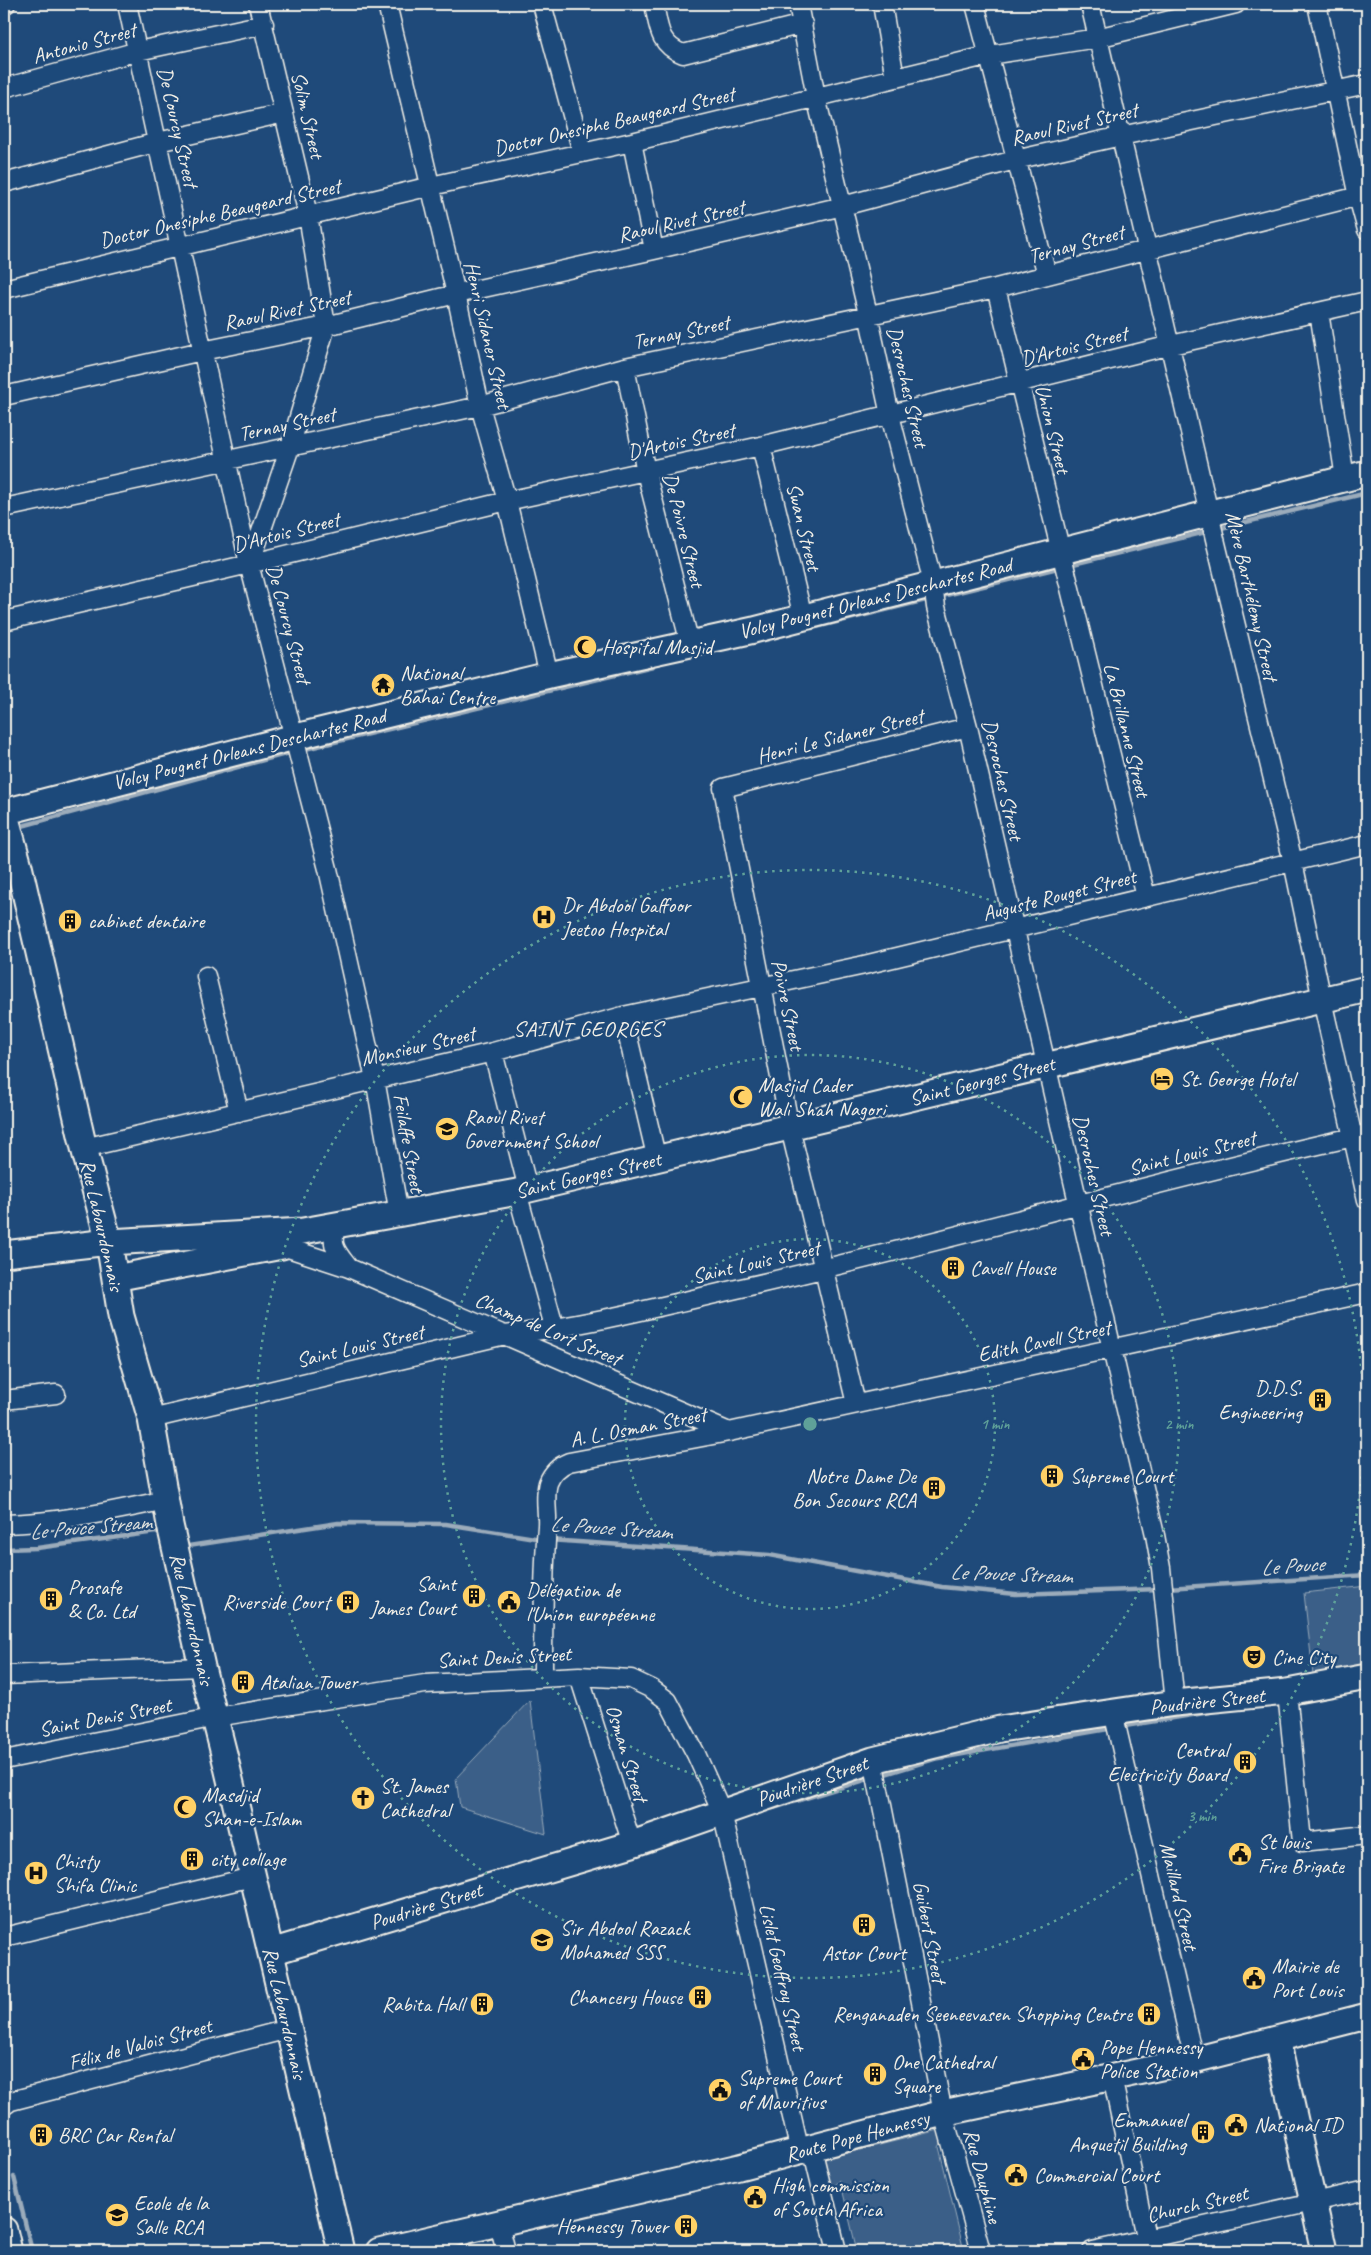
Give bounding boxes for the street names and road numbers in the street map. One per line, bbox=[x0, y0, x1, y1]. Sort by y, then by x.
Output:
street label: Antonio Street bbox=[30, 16, 141, 69]
street label: De Courcy Street bbox=[152, 64, 205, 193]
street label: Solim Street bbox=[285, 69, 331, 163]
street label: Doctor Onesiphe Beaugeard Street bbox=[491, 80, 740, 161]
street label: Raoul Rivet Street bbox=[1008, 96, 1143, 151]
street label: Doctor Onesiphe Beaugeard Street bbox=[97, 172, 346, 253]
street label: Raoul Rivet Street bbox=[615, 193, 750, 248]
street label: Ternay Street bbox=[1025, 218, 1130, 269]
street label: Henri Sidaner Street bbox=[458, 259, 518, 413]
street label: Raoul Rivet Street bbox=[221, 283, 356, 336]
street label: Ternay Street bbox=[630, 308, 735, 355]
street label: D'Artois Street bbox=[1018, 319, 1133, 372]
street label: Desroches Street bbox=[881, 324, 935, 452]
street label: Union Street bbox=[1029, 382, 1077, 478]
street label: Ternay Street bbox=[236, 400, 341, 447]
street label: D'Artois Street bbox=[625, 416, 740, 465]
street label: De Poivre Street bbox=[657, 470, 711, 592]
street label: Swan Street bbox=[781, 480, 828, 576]
street label: D'Artois Street bbox=[230, 505, 345, 558]
street label: Mère Barthélemy Street bbox=[1220, 509, 1285, 686]
street label: Volcy Pougnet Orleans Deschartes Road bbox=[736, 551, 1018, 645]
street label: De Courcy Street bbox=[261, 561, 318, 689]
street label: La Brillanne Street bbox=[1098, 660, 1157, 802]
street label: Volcy Pougnet Orleans Deschartes Road bbox=[110, 702, 392, 796]
street label: Henri Le Sidaner Street bbox=[754, 702, 929, 769]
street label: Desroches Street bbox=[976, 717, 1030, 845]
street label: Auguste Rouget Street bbox=[980, 863, 1140, 927]
street label: Poivre Street bbox=[766, 957, 811, 1055]
street label: Monsieur Street bbox=[359, 1020, 480, 1072]
street label: Saint Georges Street bbox=[907, 1050, 1059, 1112]
street label: Feilaffe Street bbox=[388, 1092, 431, 1196]
street label: Desroches Street bbox=[1067, 1112, 1121, 1240]
street label: Saint Louis Street bbox=[1126, 1124, 1261, 1181]
street label: Saint Georges Street bbox=[513, 1145, 665, 1204]
street label: Rue Labourdonnais bbox=[74, 1157, 130, 1295]
street label: Saint Louis Street bbox=[690, 1234, 825, 1289]
street label: Champ de Lort Street bbox=[471, 1287, 628, 1373]
street label: Edith Cavell Street bbox=[975, 1314, 1116, 1368]
street label: Saint Louis Street bbox=[294, 1318, 429, 1373]
street label: A. L. Osman Street bbox=[568, 1400, 711, 1453]
street label: Rue Labourdonnais bbox=[164, 1551, 220, 1689]
street label: Saint Denis Street bbox=[436, 1640, 574, 1673]
street label: Poudrière Street bbox=[1148, 1682, 1268, 1720]
street label: Saint Denis Street bbox=[37, 1691, 175, 1743]
street label: Osman Street bbox=[600, 1701, 655, 1808]
street label: Poudrière Street bbox=[753, 1749, 873, 1812]
street label: Maillard Street bbox=[1154, 1839, 1205, 1955]
street label: Poudrière Street bbox=[367, 1876, 487, 1935]
street label: Guibert Street bbox=[907, 1879, 953, 1988]
street label: Lislet Geoffroy Street bbox=[753, 1901, 813, 2055]
street label: Rue Labourdonnais bbox=[257, 1945, 313, 2083]
street label: Félix de Valois Street bbox=[66, 2012, 216, 2076]
street label: Route Pope Hennessy bbox=[782, 2104, 933, 2168]
street label: Rue Dauphine bbox=[958, 2126, 1008, 2227]
street label: Church Street bbox=[1144, 2179, 1252, 2228]

